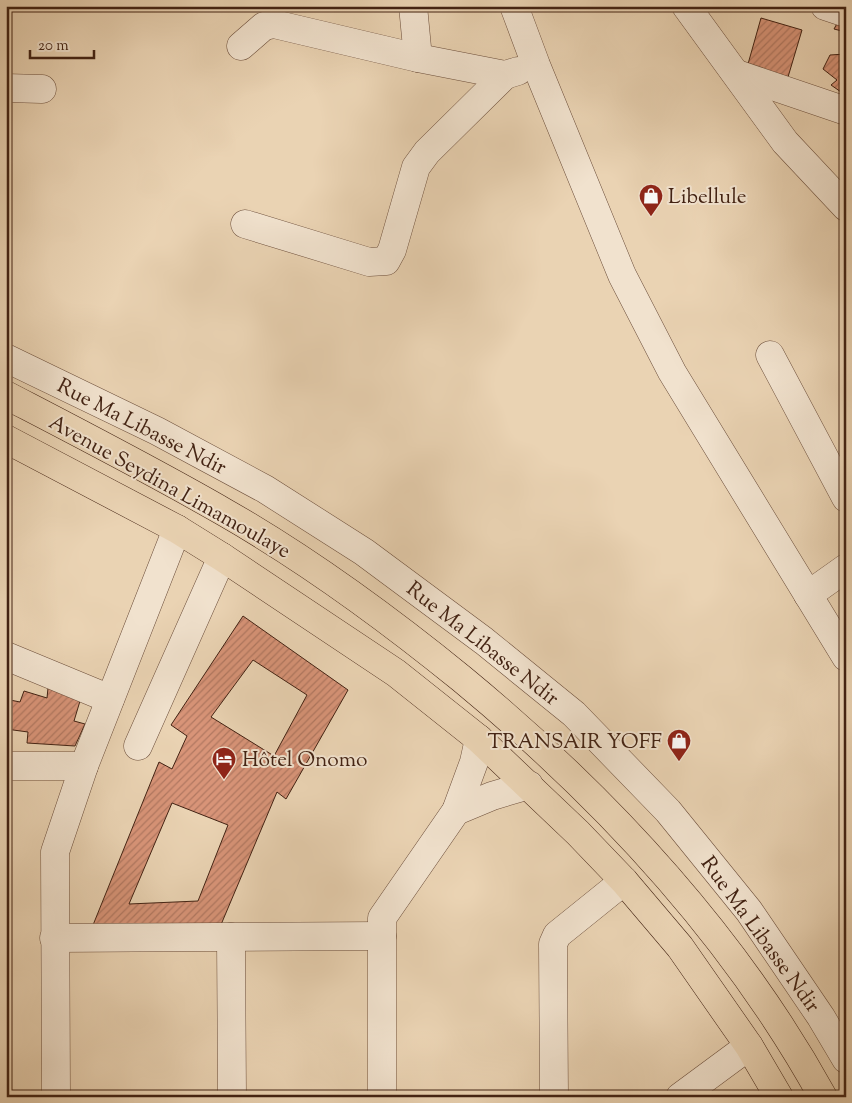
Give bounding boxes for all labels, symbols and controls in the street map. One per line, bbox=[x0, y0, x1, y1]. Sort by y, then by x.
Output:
scale bar bbox=[30, 28, 94, 60]
text: 20 m bbox=[38, 36, 69, 57]
shop icon: Libellule bbox=[638, 183, 664, 217]
place label: Libellule bbox=[668, 183, 747, 213]
street label: Rue Ma Libasse Ndir bbox=[51, 372, 231, 484]
street label: Avenue Seydina Limamoulaye bbox=[43, 409, 296, 567]
street label: Rue Ma Libasse Ndir bbox=[399, 575, 565, 714]
place label: TRANSAIR YOFF bbox=[487, 728, 662, 758]
shop icon: TRANSAIR YOFF bbox=[666, 728, 692, 762]
hotel icon: Hôtel Onomo bbox=[211, 746, 237, 780]
place label: Hôtel Onomo bbox=[242, 746, 367, 776]
street label: Rue Ma Libasse Ndir bbox=[692, 851, 826, 1020]

